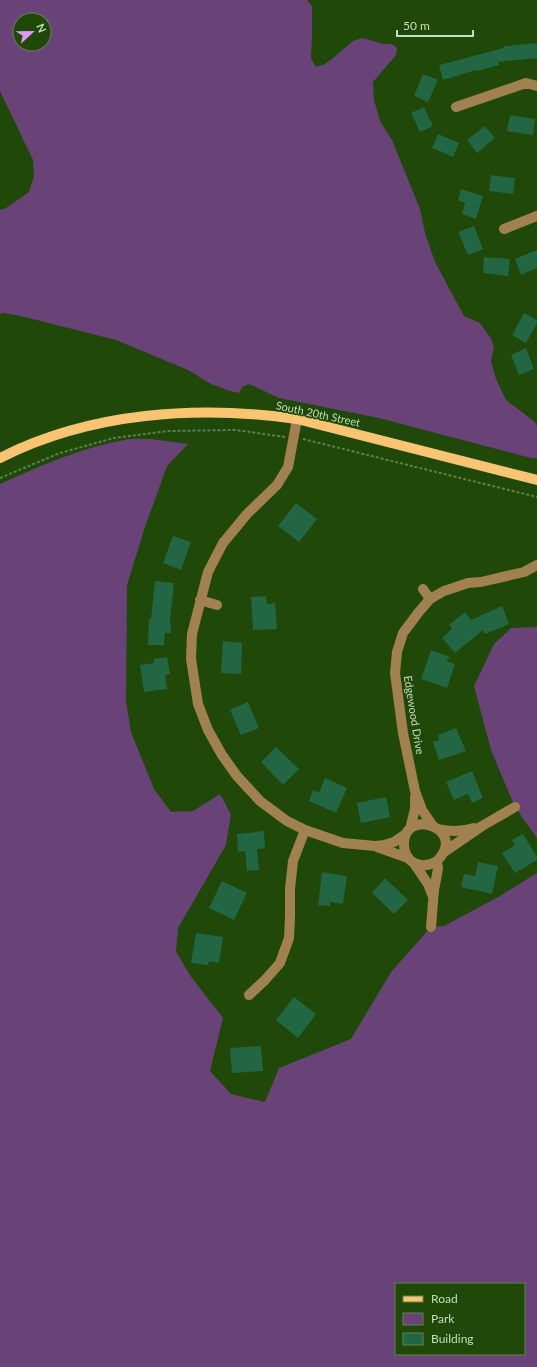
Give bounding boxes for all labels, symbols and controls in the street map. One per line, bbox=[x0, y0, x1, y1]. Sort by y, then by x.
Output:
north arrow bbox=[12, 12, 52, 52]
scale bar bbox=[397, 12, 473, 38]
text: 50 m bbox=[403, 18, 430, 33]
text: N bbox=[34, 22, 49, 34]
street label: South 20th Street bbox=[275, 398, 361, 429]
street label: Edgewood Drive bbox=[402, 674, 427, 756]
legend bbox=[395, 1283, 525, 1355]
text: Road bbox=[431, 1291, 458, 1306]
text: Park bbox=[431, 1311, 455, 1326]
text: Building bbox=[431, 1331, 474, 1346]

